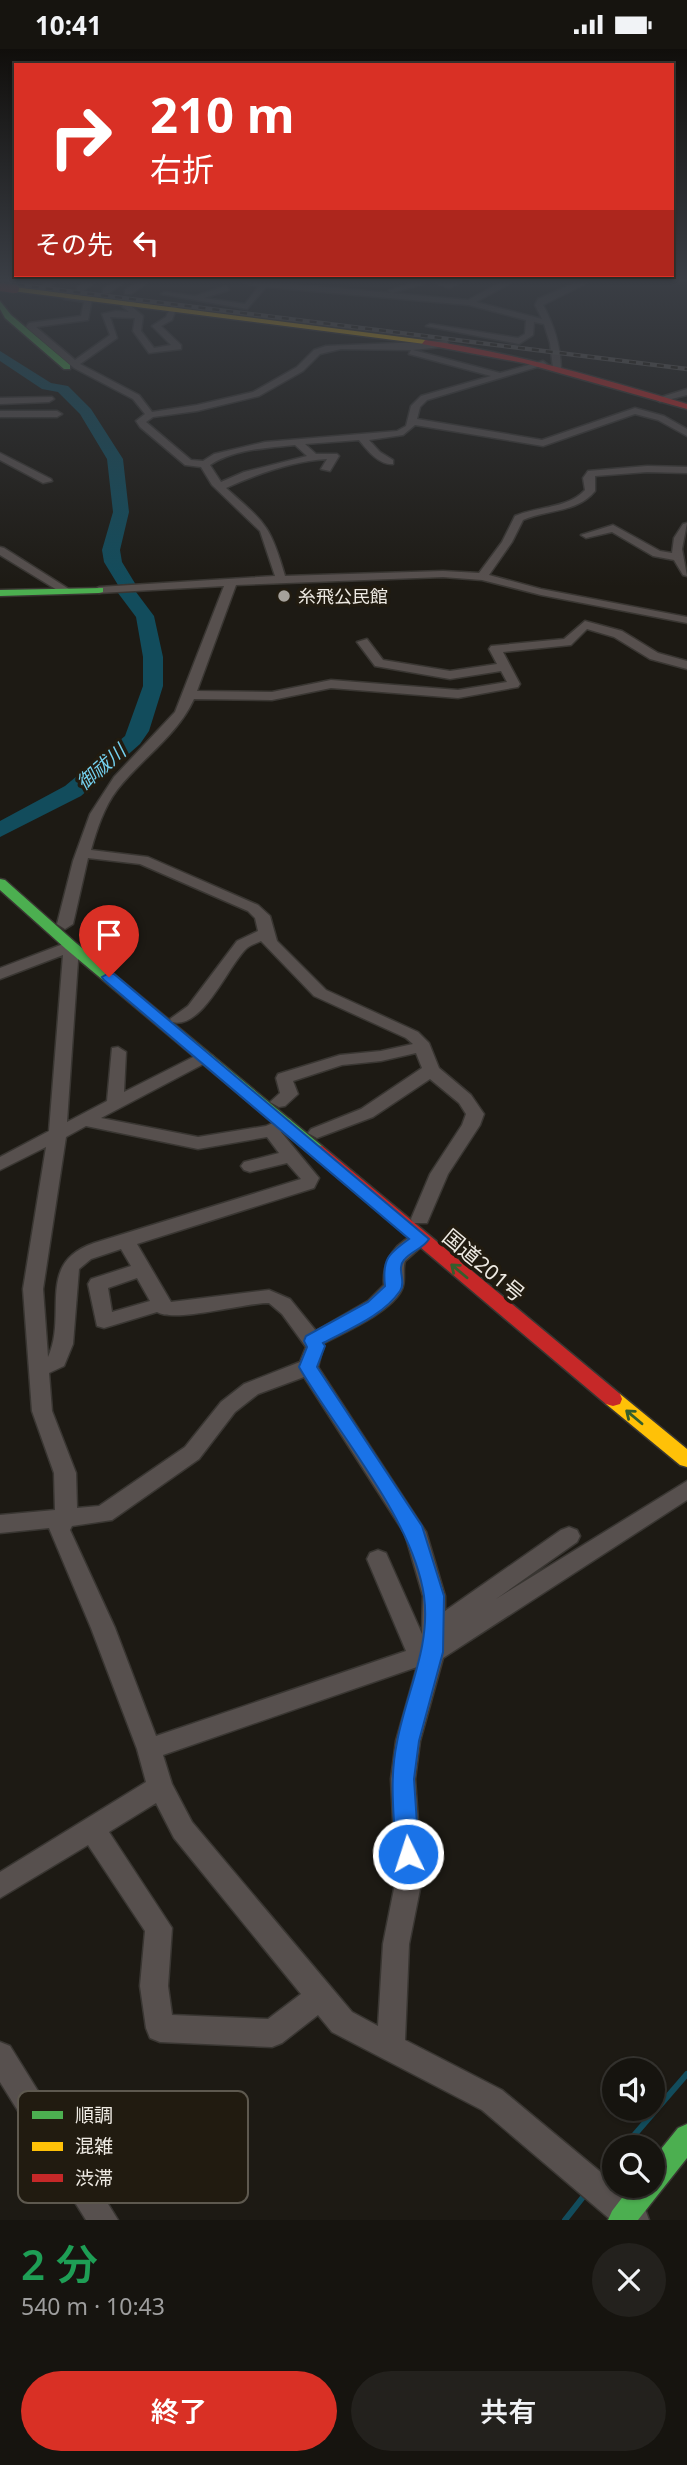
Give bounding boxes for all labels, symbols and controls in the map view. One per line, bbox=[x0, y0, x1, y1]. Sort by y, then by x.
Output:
text: 10:41 bbox=[35, 7, 102, 43]
text: 210 m bbox=[150, 81, 295, 147]
icon: right bbox=[35, 91, 126, 182]
text: 右折 bbox=[150, 147, 214, 190]
icon: left bbox=[127, 224, 165, 262]
text: その先 bbox=[35, 226, 113, 262]
place label: 糸飛公民館 bbox=[298, 584, 388, 608]
marker: 糸飛公民館 bbox=[276, 588, 292, 604]
water label: 御祓川 bbox=[71, 737, 133, 796]
pin bbox=[79, 905, 139, 977]
icon: arrive bbox=[90, 916, 128, 954]
street label: 国道201号 bbox=[437, 1222, 531, 1308]
one-way arrow bbox=[451, 1264, 469, 1279]
one-way arrow bbox=[626, 1409, 644, 1425]
position arrow bbox=[371, 1817, 445, 1891]
map controls bbox=[602, 2058, 665, 2198]
button: sound bbox=[602, 2058, 665, 2121]
legend bbox=[18, 2091, 248, 2203]
text: 順調 bbox=[75, 2102, 113, 2128]
text: 混雑 bbox=[75, 2133, 113, 2159]
button: search bbox=[602, 2135, 665, 2198]
text: 渋滞 bbox=[75, 2165, 113, 2191]
text: 2 分 bbox=[21, 2235, 98, 2292]
button: close bbox=[592, 2243, 666, 2317]
text: 540 m · 10:43 bbox=[21, 2290, 165, 2322]
button: 終了 bbox=[21, 2371, 337, 2451]
button: 共有 bbox=[351, 2371, 666, 2451]

